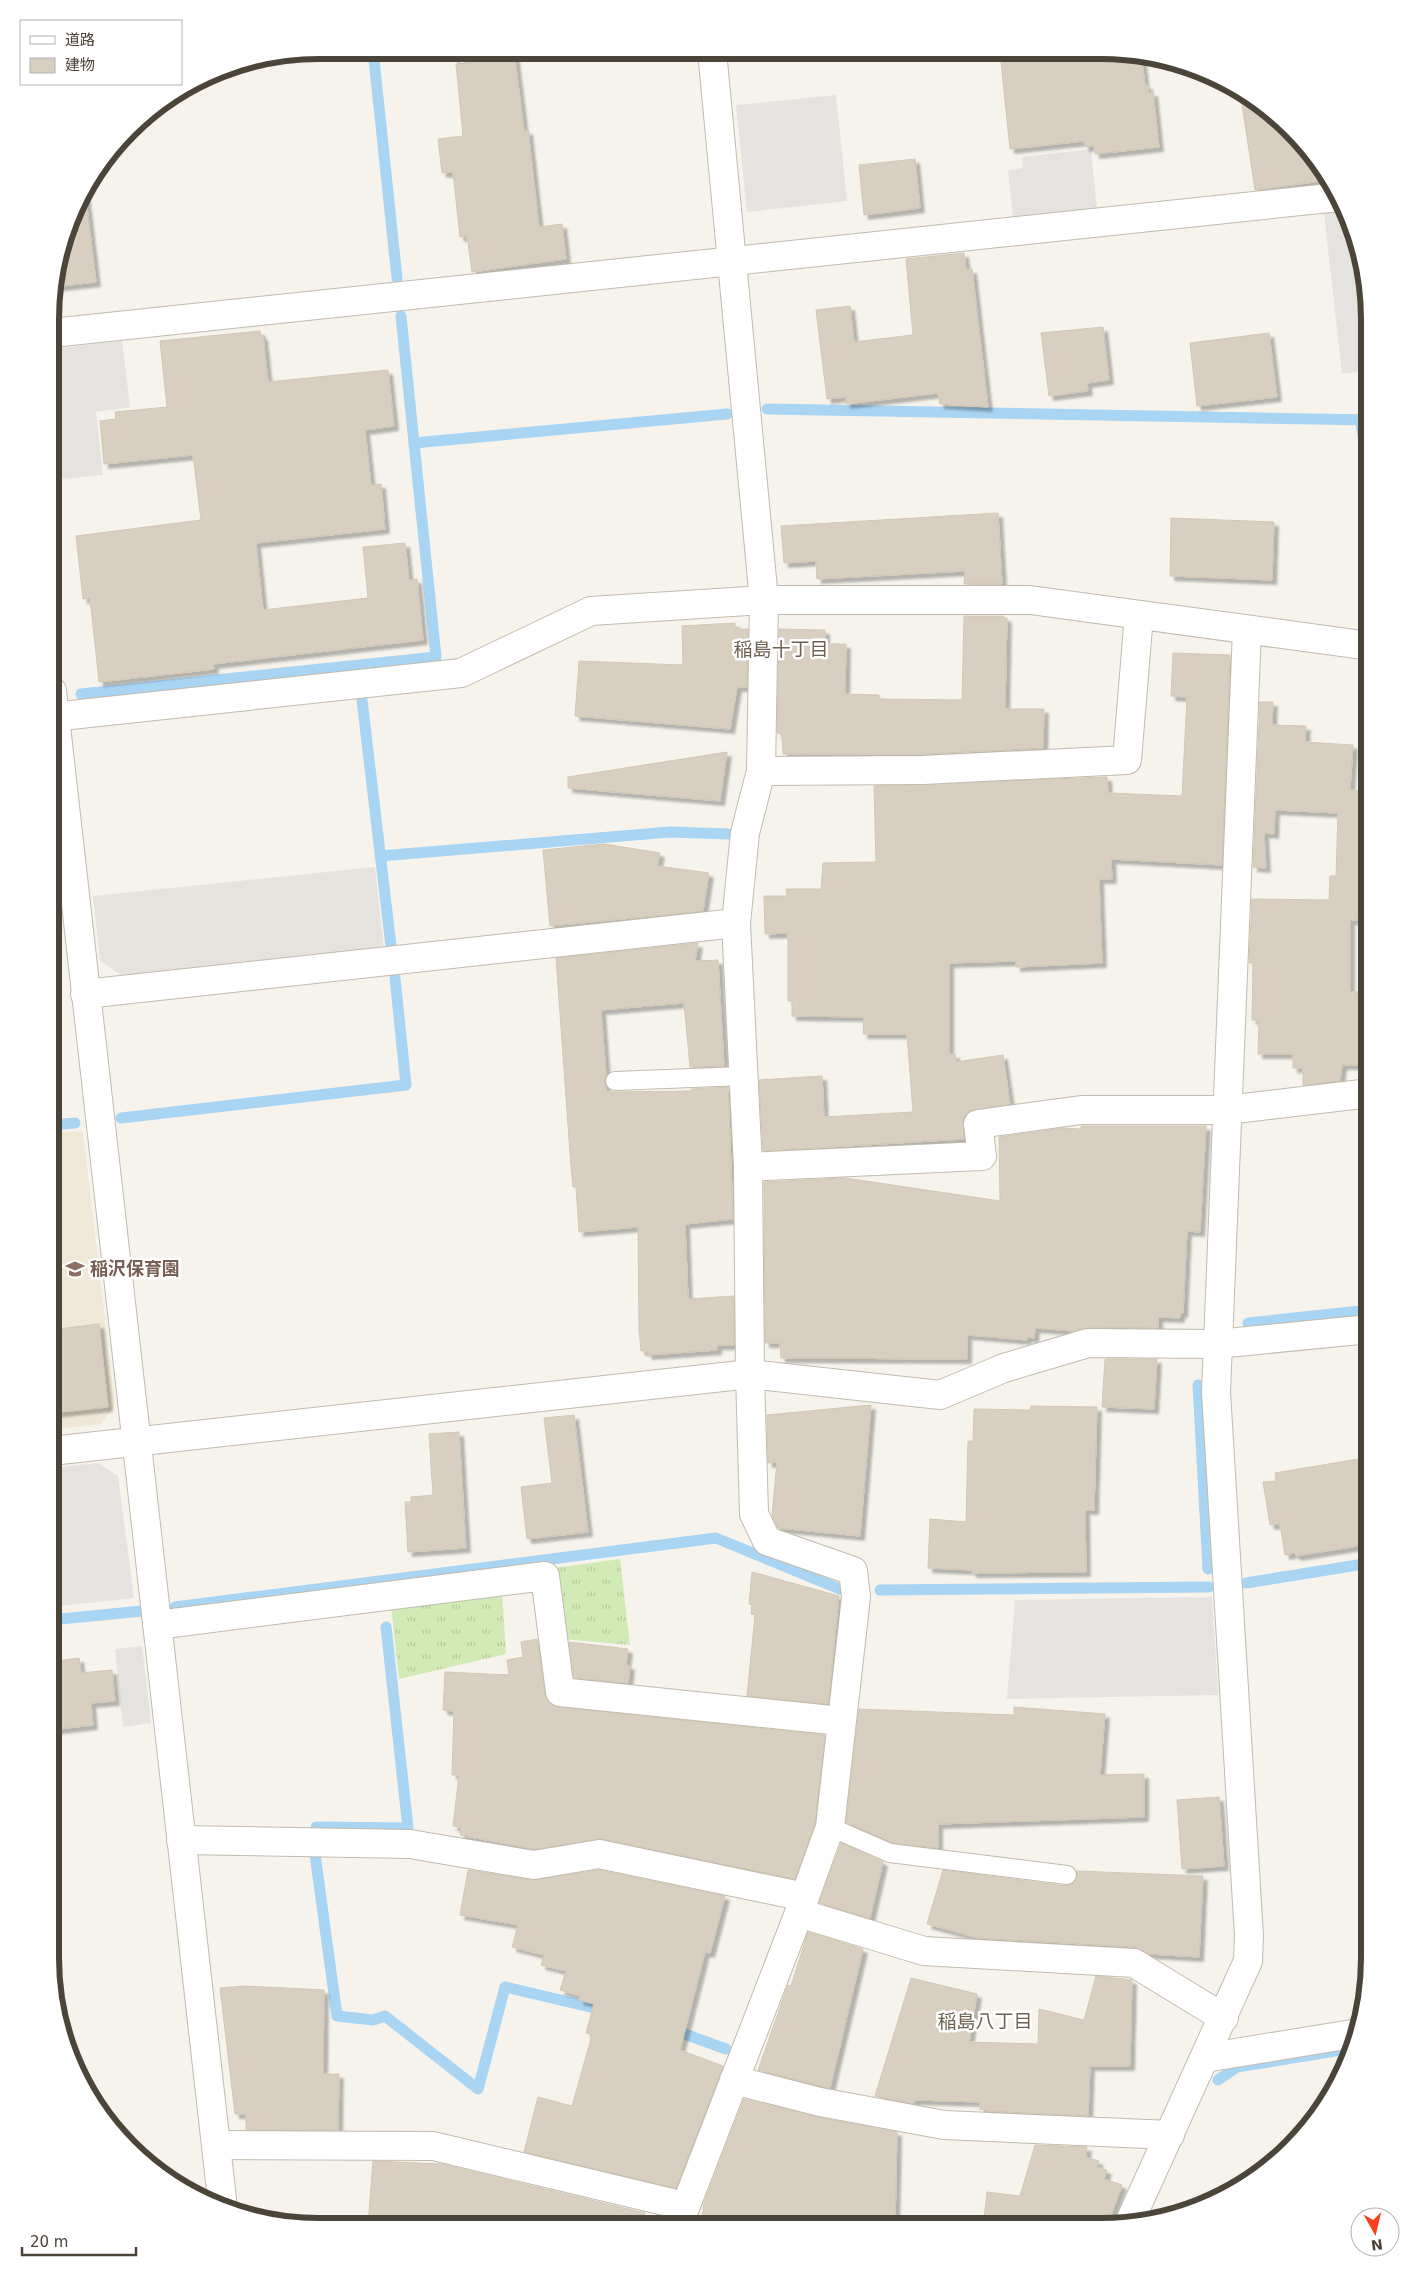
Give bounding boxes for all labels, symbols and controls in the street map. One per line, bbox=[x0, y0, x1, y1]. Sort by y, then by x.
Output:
legend bbox=[20, 20, 182, 85]
text: 道路 bbox=[65, 31, 95, 49]
text: 建物 bbox=[65, 56, 95, 74]
district label: 稲島十丁目 bbox=[733, 638, 829, 660]
school or university icon: 稲沢保育園 bbox=[64, 1258, 86, 1280]
place label: 稲沢保育園 bbox=[90, 1258, 180, 1279]
district label: 稲島八丁目 bbox=[937, 2010, 1033, 2032]
north arrow bbox=[1350, 2207, 1400, 2257]
scale bar bbox=[22, 2224, 136, 2256]
text: 20 m bbox=[30, 2233, 68, 2251]
text: N bbox=[1370, 2236, 1384, 2254]

